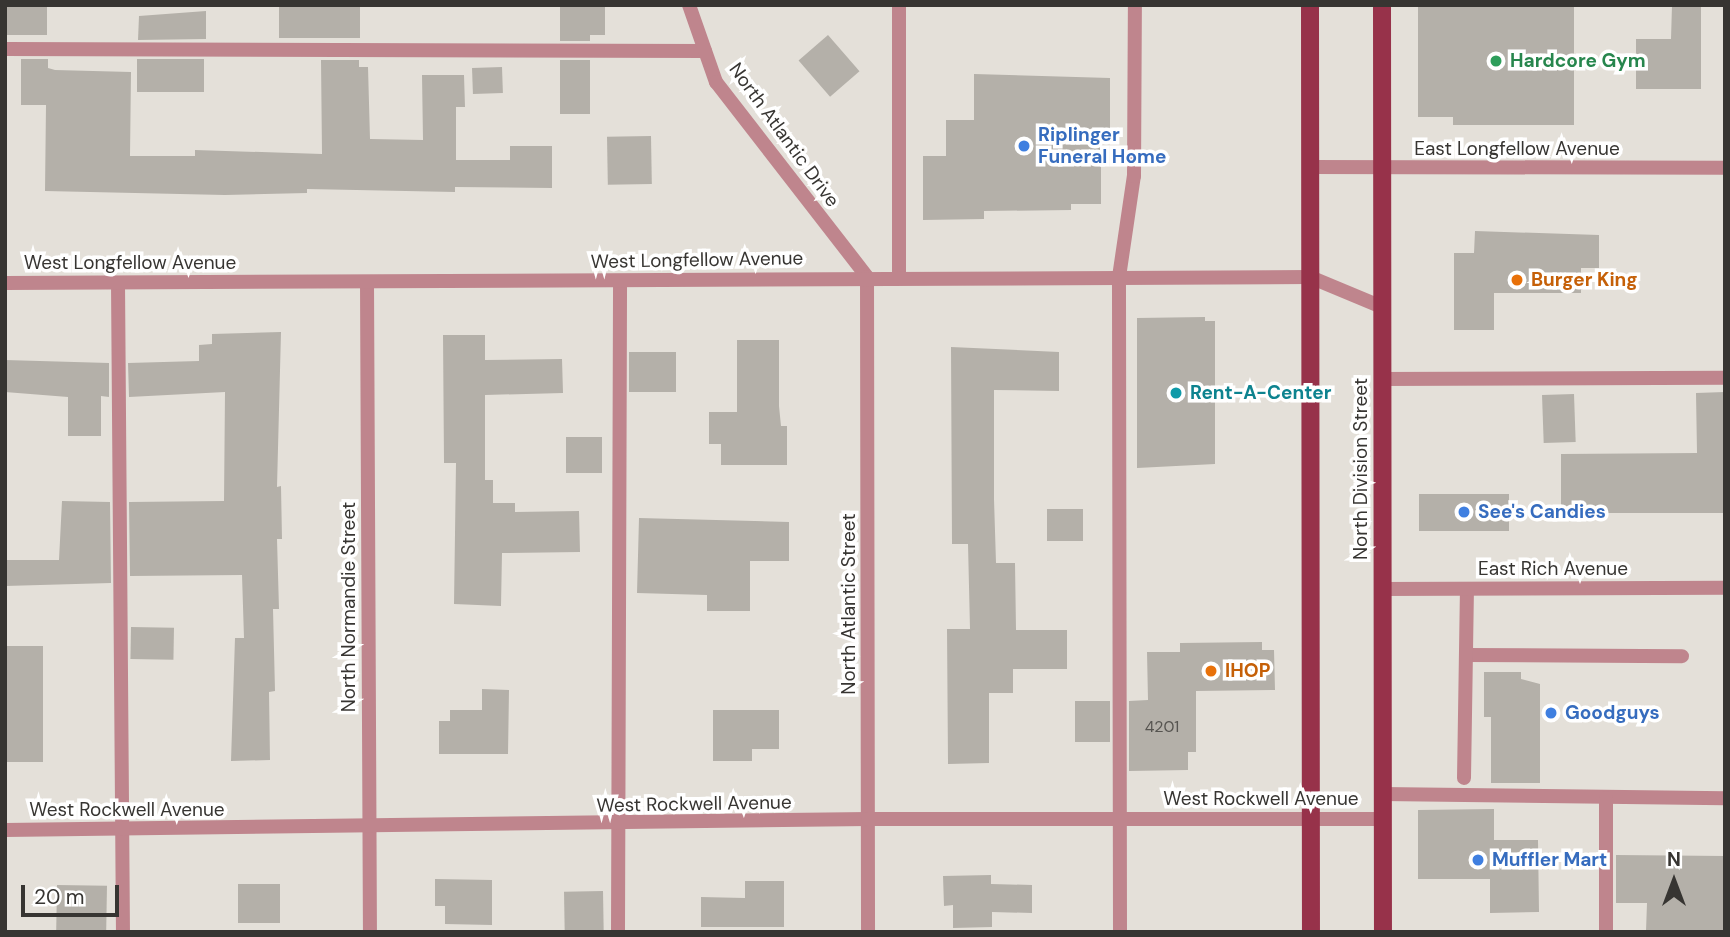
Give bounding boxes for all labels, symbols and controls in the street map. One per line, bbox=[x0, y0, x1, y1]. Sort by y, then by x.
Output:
place label: Hardcore Gym bbox=[1510, 50, 1646, 72]
marker: Hardcore Gym bbox=[1488, 53, 1504, 69]
street label: North Atlantic Drive bbox=[724, 59, 844, 211]
place label: Riplinger Funeral Home bbox=[1038, 124, 1166, 168]
marker: Riplinger Funeral Home bbox=[1016, 138, 1032, 154]
street label: East Longfellow Avenue bbox=[1414, 138, 1620, 160]
street label: West Longfellow Avenue bbox=[591, 247, 803, 273]
street label: West Longfellow Avenue bbox=[24, 252, 236, 274]
place label: Burger King bbox=[1531, 269, 1638, 291]
marker: Burger King bbox=[1509, 272, 1525, 288]
street label: North Division Street bbox=[1350, 378, 1372, 560]
place label: Rent-A-Center bbox=[1190, 382, 1331, 404]
marker: Rent-A-Center bbox=[1168, 385, 1184, 401]
place label: See's Candies bbox=[1478, 501, 1606, 523]
street label: North Normandie Street bbox=[338, 502, 360, 712]
marker: See's Candies bbox=[1456, 504, 1472, 520]
street label: North Atlantic Street bbox=[838, 513, 860, 695]
street label: East Rich Avenue bbox=[1478, 558, 1628, 580]
place label: IHOP bbox=[1225, 660, 1270, 682]
marker: IHOP bbox=[1203, 663, 1219, 679]
place label: Goodguys bbox=[1565, 702, 1660, 724]
marker: Goodguys bbox=[1543, 705, 1559, 721]
house number: 4201 bbox=[1145, 717, 1179, 737]
street label: West Rockwell Avenue bbox=[1163, 788, 1359, 810]
street label: West Rockwell Avenue bbox=[596, 791, 792, 817]
street label: West Rockwell Avenue bbox=[29, 799, 225, 821]
north arrow bbox=[1639, 846, 1709, 916]
text: N bbox=[1667, 847, 1681, 872]
place label: Muffler Mart bbox=[1492, 849, 1607, 871]
marker: Muffler Mart bbox=[1470, 852, 1486, 868]
scale bar bbox=[24, 870, 122, 914]
text: 20 m bbox=[34, 883, 85, 911]

